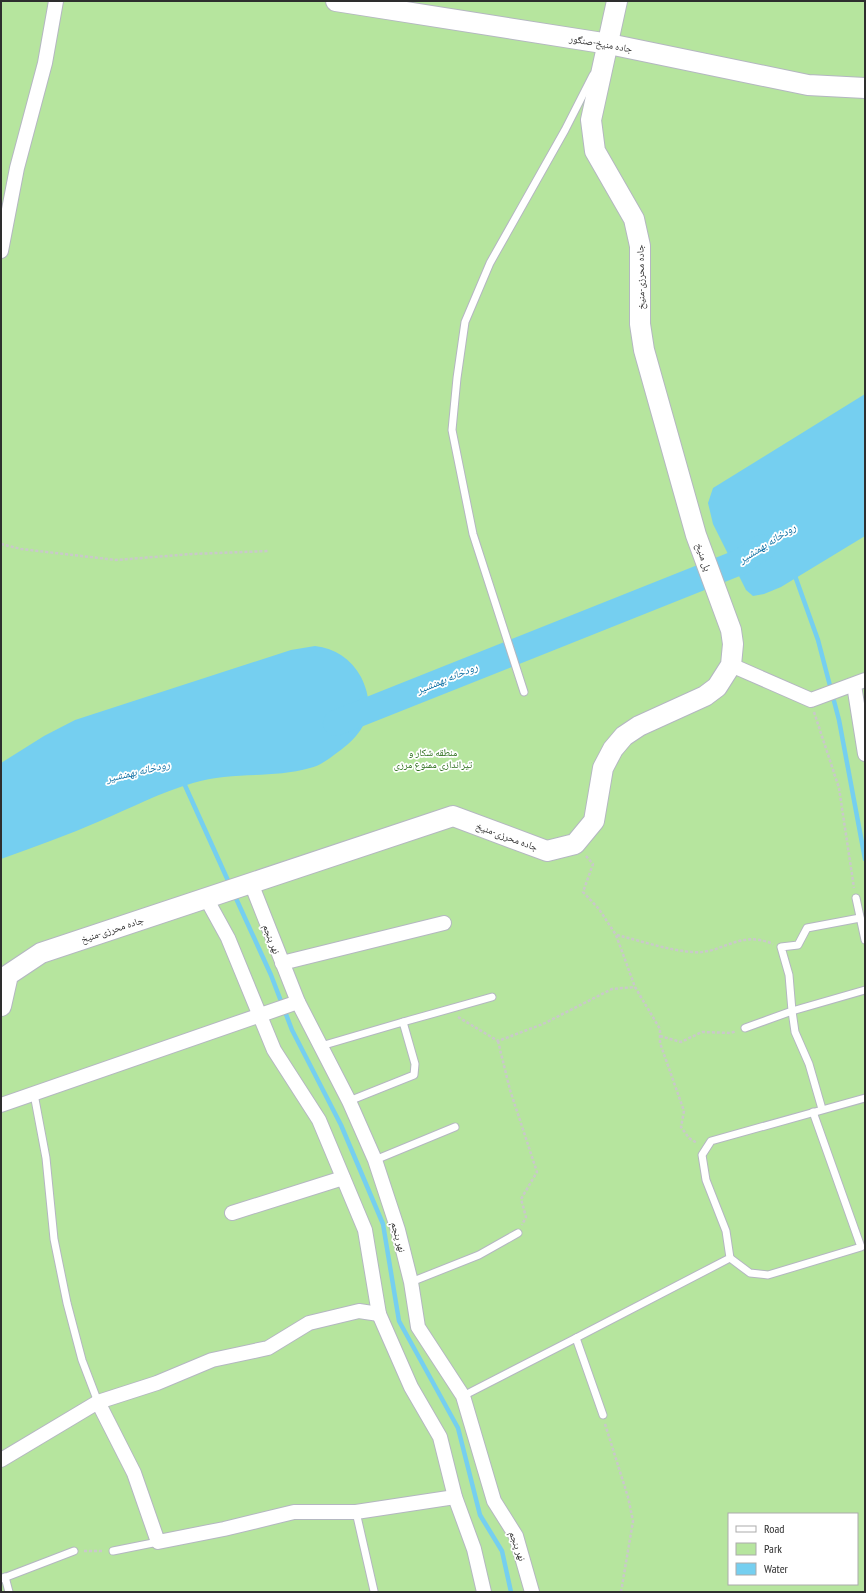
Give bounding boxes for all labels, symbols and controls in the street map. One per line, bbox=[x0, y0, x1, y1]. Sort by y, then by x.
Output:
street label: جاده منیخ-صنگور bbox=[567, 31, 634, 56]
street label: جاده محرزی-منیخ bbox=[633, 244, 648, 310]
water label: رودخانه بهمنشیر bbox=[735, 520, 798, 567]
street label: پل منیخ bbox=[693, 541, 714, 573]
water label: رودخانه بهمنشیر bbox=[413, 659, 480, 697]
park label: منطقه شکار و تیراندازی ممنوع مرزی bbox=[394, 746, 472, 771]
water label: رودخانه بهمنشیر bbox=[104, 757, 171, 785]
street label: جاده محرزی-منیخ bbox=[474, 819, 540, 854]
street label: جاده محرزی-منیخ bbox=[79, 913, 146, 946]
street label: نهر پنجم bbox=[259, 922, 283, 957]
street label: نهر پنجم bbox=[387, 1220, 409, 1254]
legend bbox=[728, 1513, 858, 1585]
text: Road bbox=[764, 1521, 784, 1536]
street label: نهر پنجم bbox=[505, 1529, 529, 1564]
text: Park bbox=[764, 1541, 782, 1556]
text: Water bbox=[764, 1561, 789, 1576]

